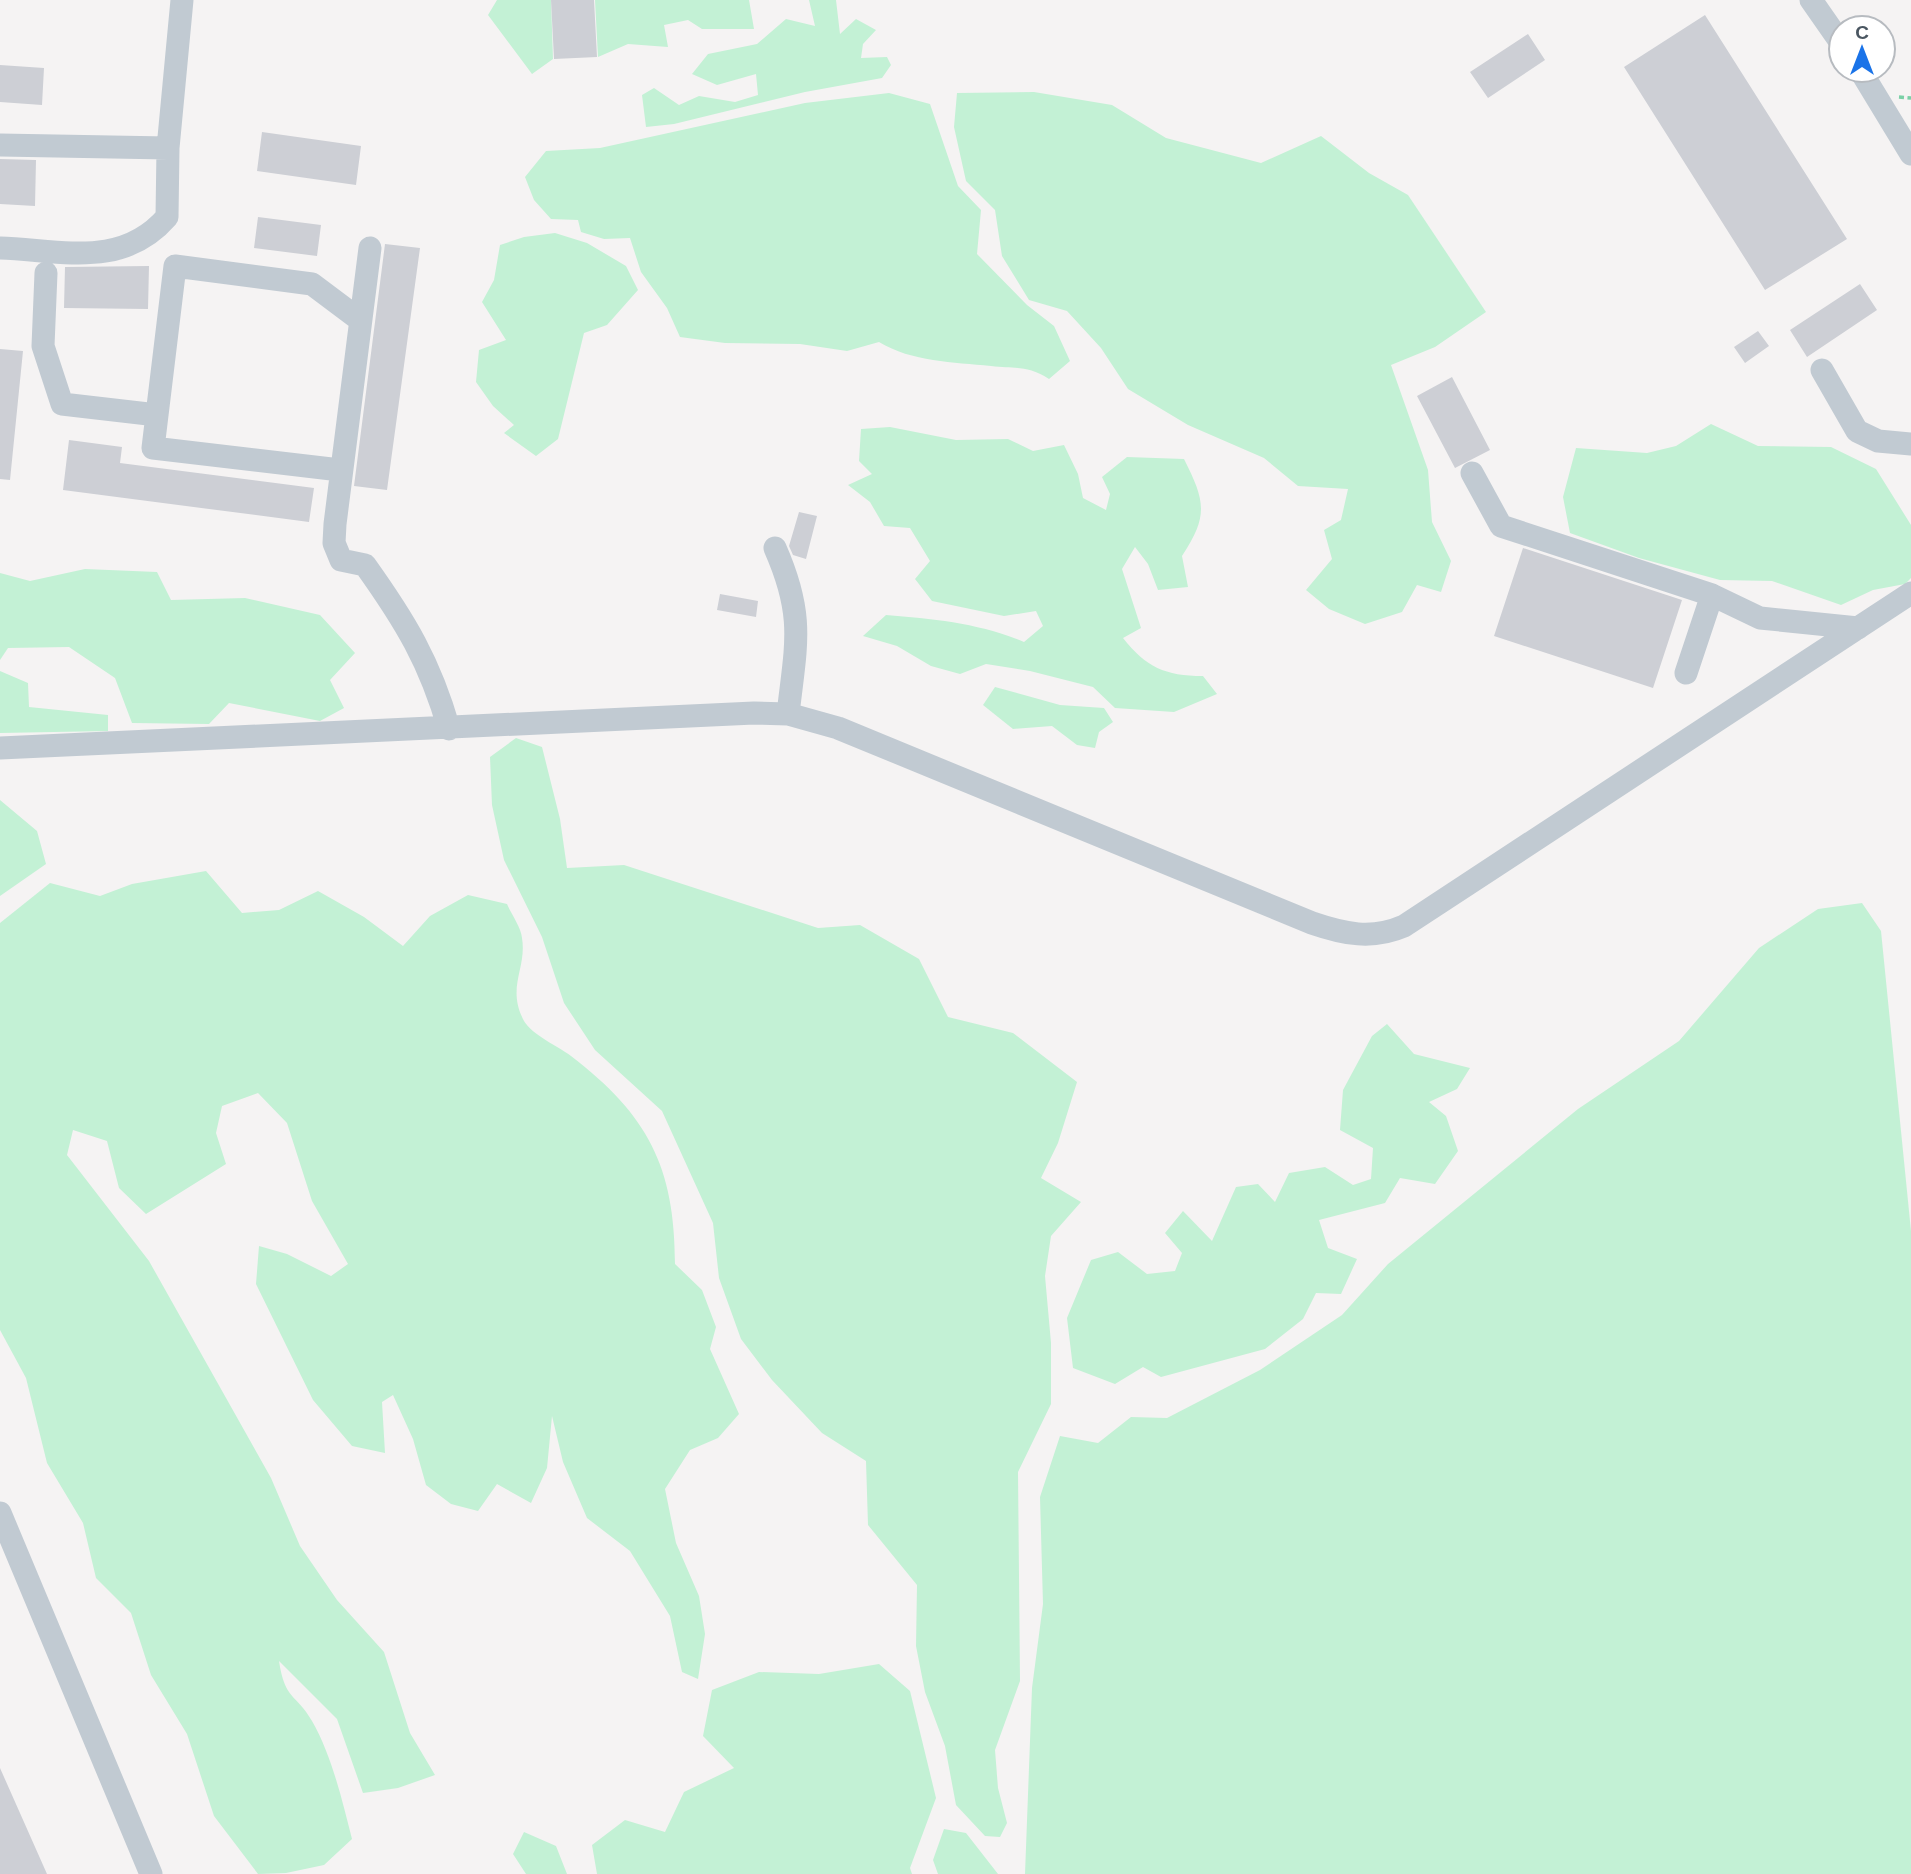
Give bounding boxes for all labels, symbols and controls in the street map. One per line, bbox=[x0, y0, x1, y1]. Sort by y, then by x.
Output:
north arrow bbox=[1827, 14, 1897, 84]
text: С bbox=[1855, 22, 1869, 43]

